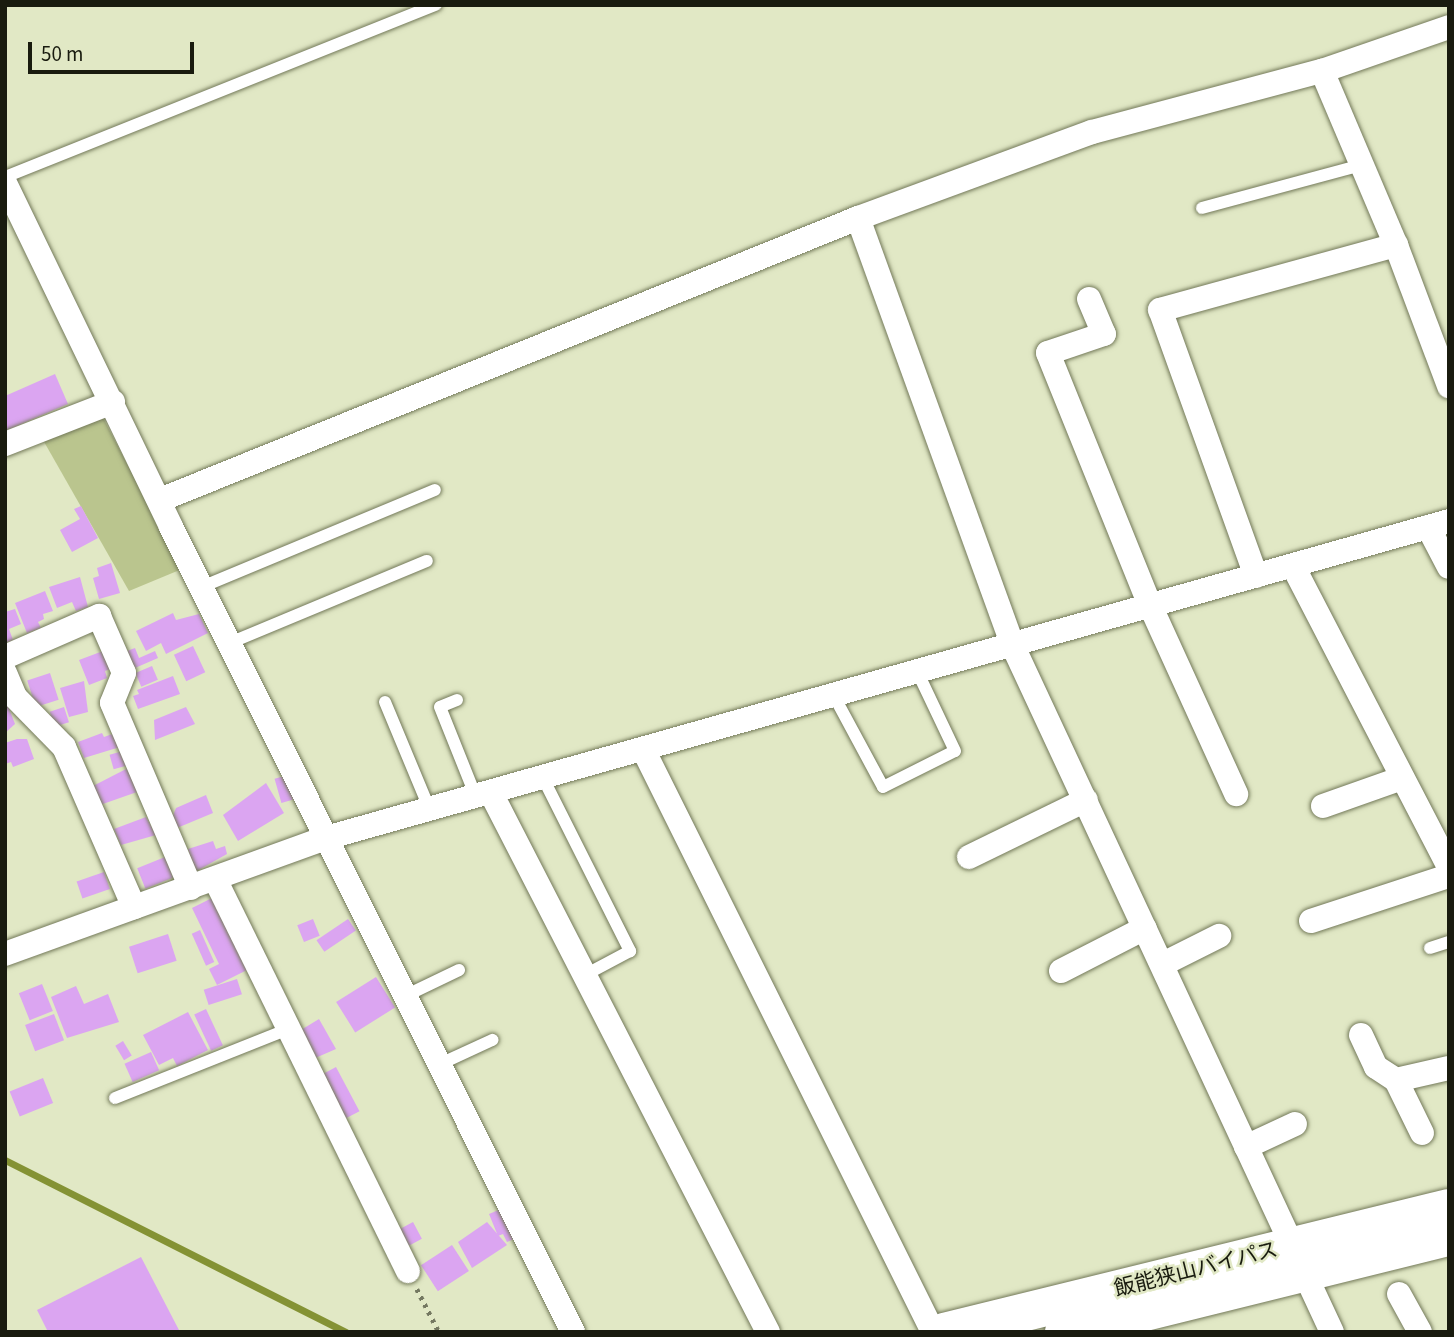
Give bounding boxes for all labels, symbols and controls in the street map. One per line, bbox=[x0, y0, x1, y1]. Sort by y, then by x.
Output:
scale bar bbox=[32, 28, 198, 72]
text: 50 m bbox=[41, 39, 83, 69]
street label: 飯能狭山バイパス bbox=[1111, 1236, 1281, 1302]

